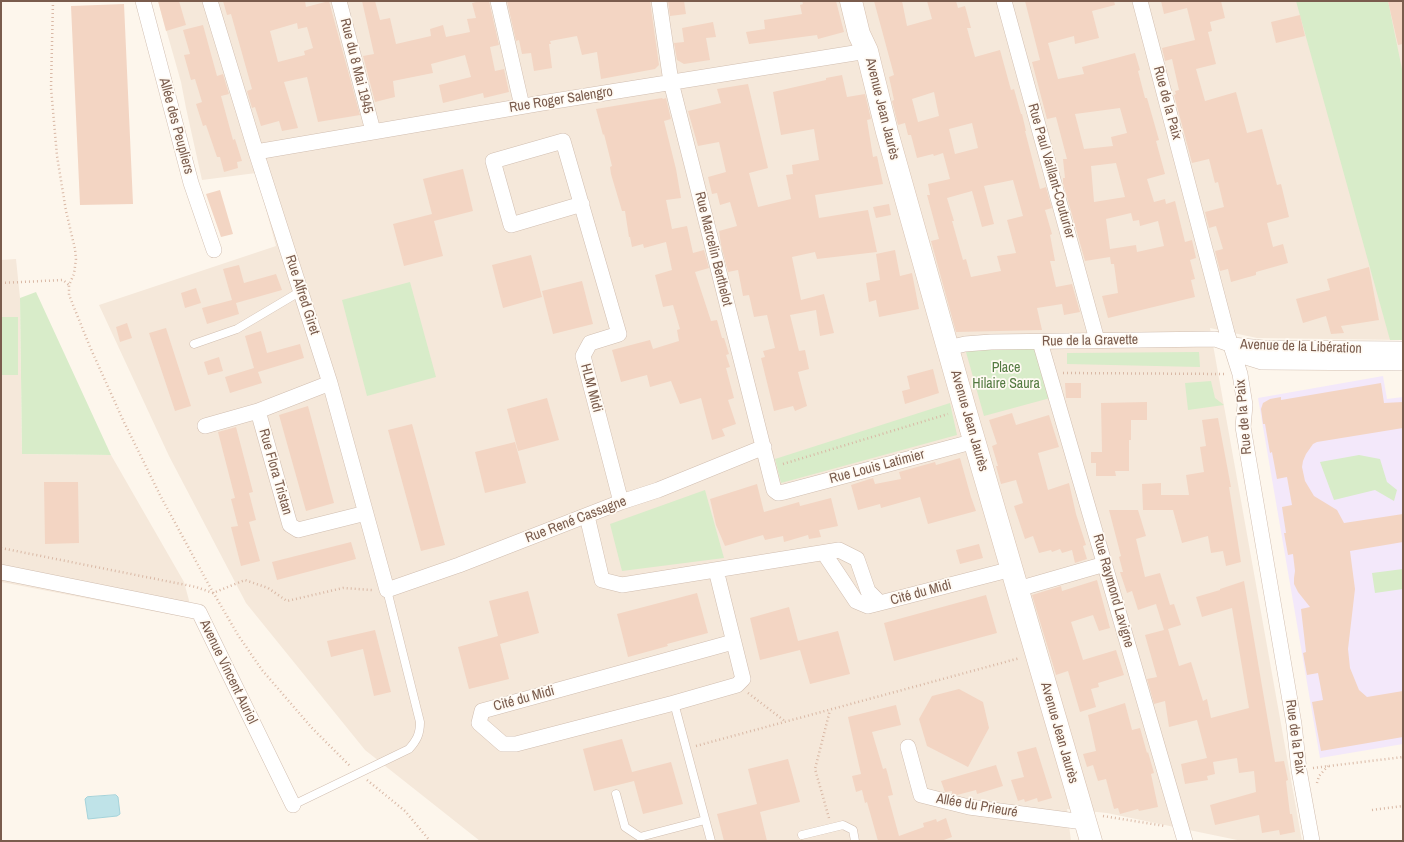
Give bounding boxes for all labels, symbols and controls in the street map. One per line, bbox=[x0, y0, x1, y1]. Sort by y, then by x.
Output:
street label: Rue du 8 Mai 1945 bbox=[336, 17, 376, 115]
street label: Avenue Jean Jaurès bbox=[861, 56, 903, 162]
street label: Rue de la Paix bbox=[1149, 64, 1185, 142]
street label: Allée des Peupliers bbox=[155, 76, 197, 176]
street label: Rue Roger Salengro bbox=[508, 84, 614, 116]
street label: Rue Paul Vaillant-Couturier bbox=[1024, 102, 1078, 240]
street label: Rue Marcelin Berthelot bbox=[691, 190, 735, 308]
street label: Rue Alfred Giret bbox=[281, 253, 323, 337]
street label: Rue de la Gravette bbox=[1042, 332, 1138, 350]
street label: Avenue de la Libération bbox=[1240, 336, 1362, 358]
park label: Place Hilaire Saura bbox=[972, 360, 1040, 392]
street label: HLM Midi bbox=[576, 362, 606, 414]
street label: Avenue Jean Jaurès bbox=[947, 368, 991, 474]
street label: Rue de la Paix bbox=[1232, 379, 1256, 455]
street label: Rue Flora Tristan bbox=[255, 427, 295, 517]
street label: Rue Louis Latimier bbox=[828, 446, 926, 488]
street label: Rue René Cassagne bbox=[523, 493, 629, 547]
street label: Rue Raymond Lavigne bbox=[1089, 532, 1137, 650]
street label: Cité du Midi bbox=[889, 577, 953, 609]
street label: Avenue Vincent Auriol bbox=[195, 617, 261, 727]
street label: Avenue Jean Jaurès bbox=[1037, 680, 1081, 786]
street label: Cité du Midi bbox=[492, 683, 556, 715]
street label: Rue de la Paix bbox=[1281, 699, 1309, 775]
street label: Allée du Prieuré bbox=[935, 791, 1019, 821]

